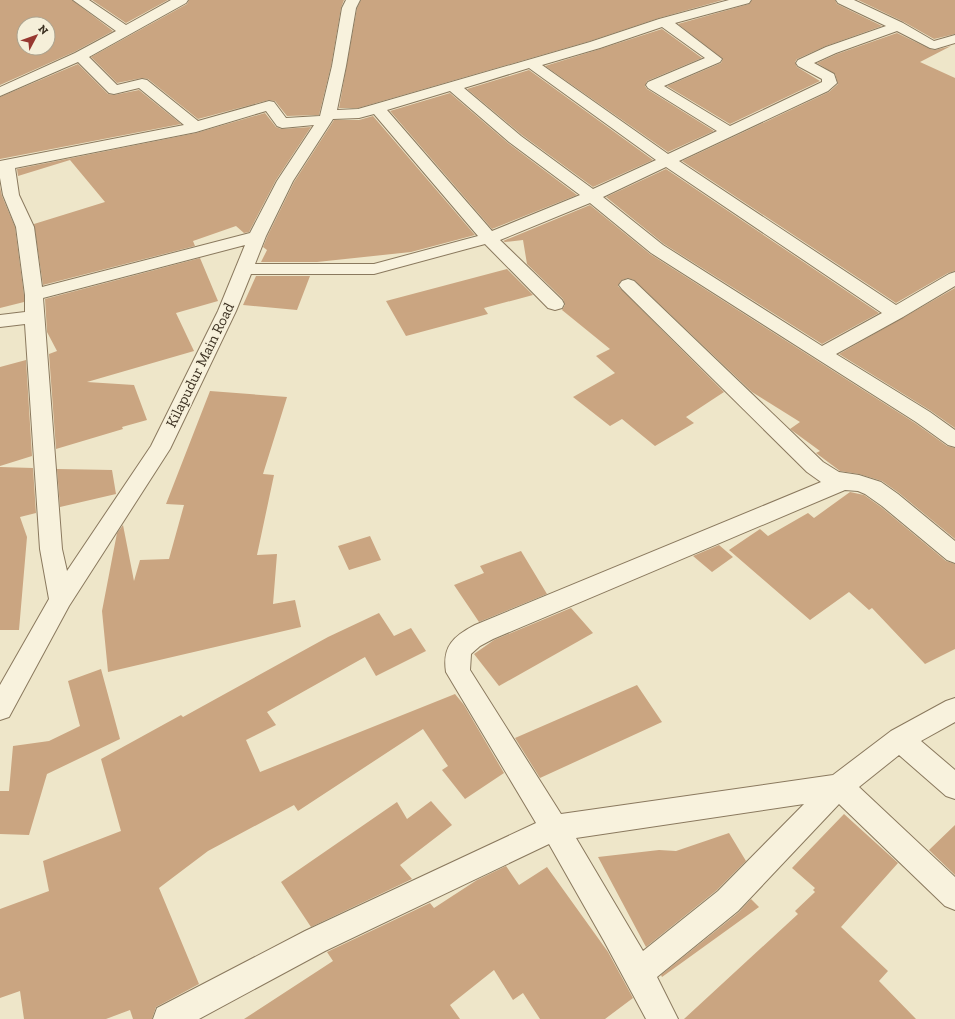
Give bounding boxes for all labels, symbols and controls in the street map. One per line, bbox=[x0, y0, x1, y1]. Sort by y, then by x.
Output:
north arrow bbox=[16, 16, 56, 56]
text: N bbox=[36, 22, 51, 38]
street label: Kilapudur Main Road bbox=[162, 299, 238, 430]

